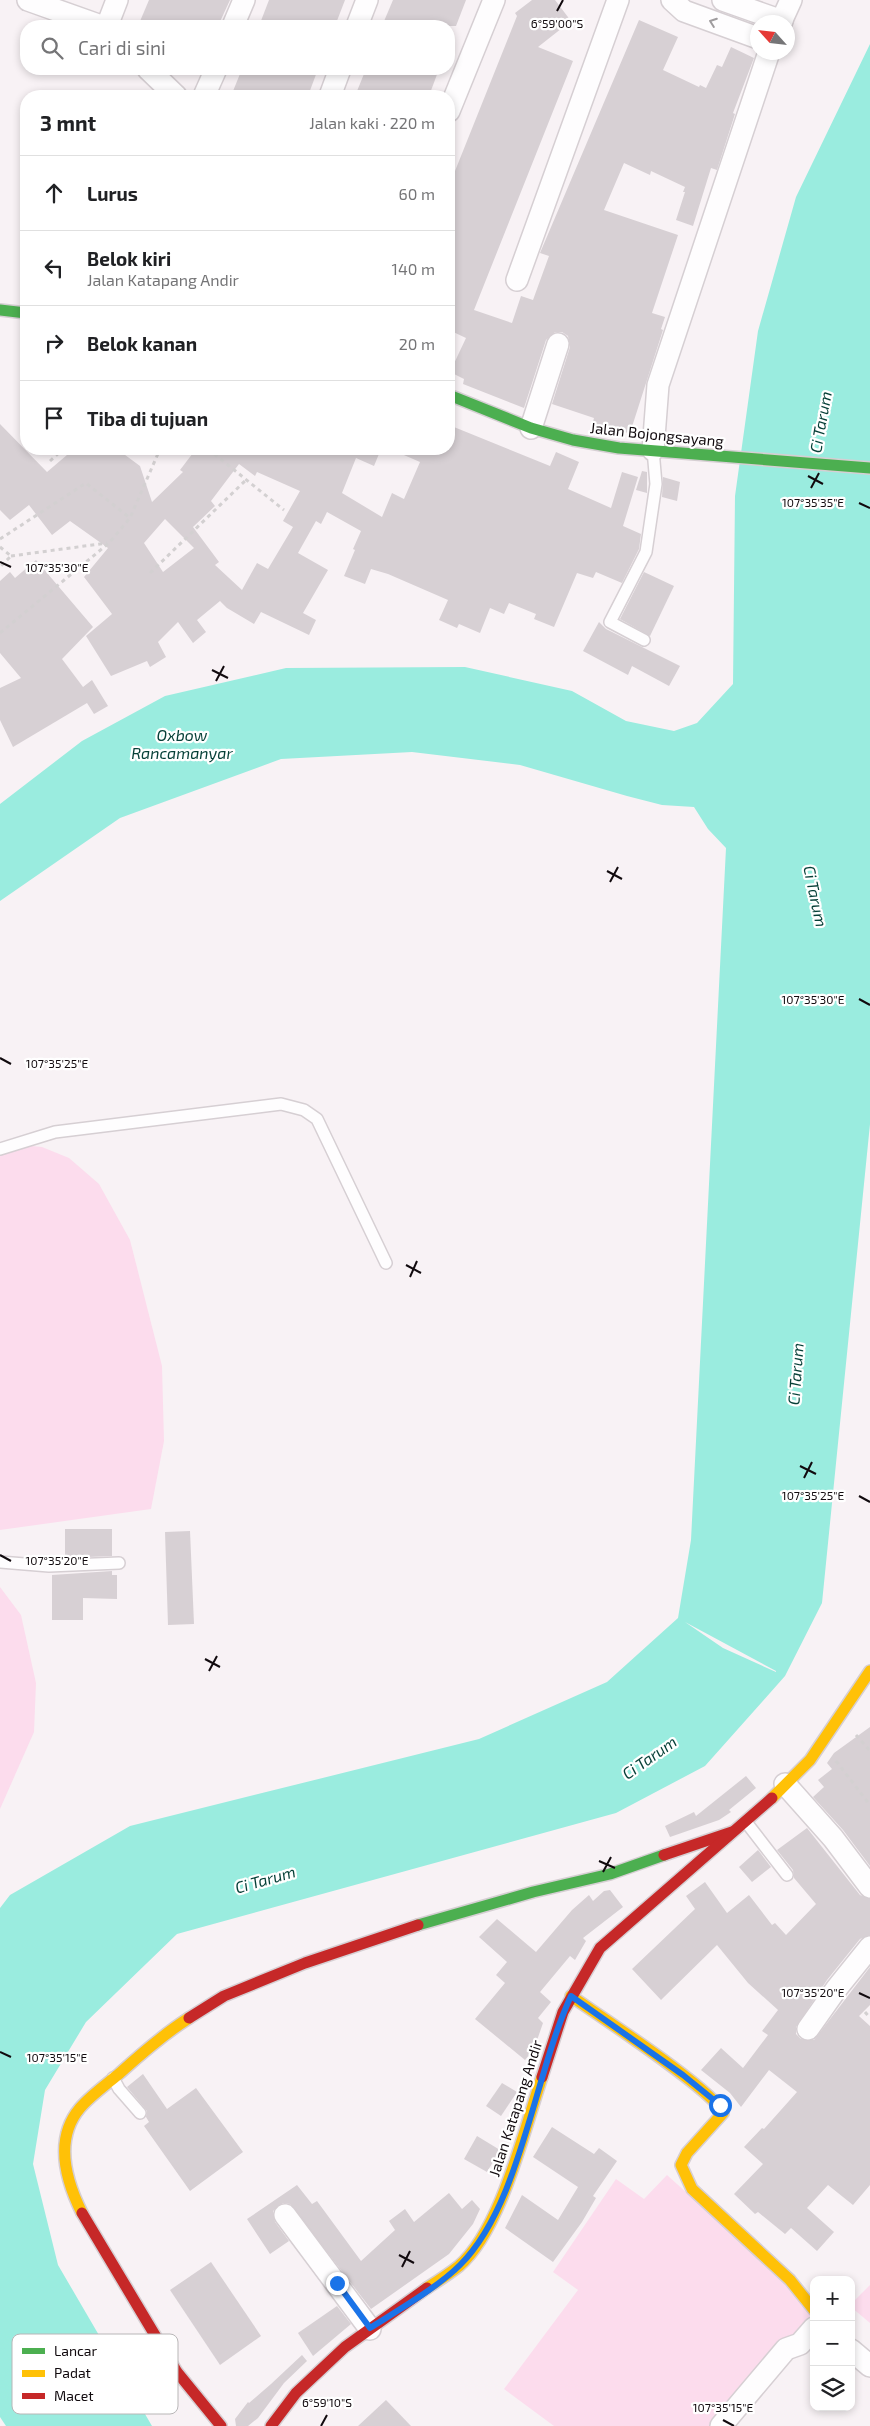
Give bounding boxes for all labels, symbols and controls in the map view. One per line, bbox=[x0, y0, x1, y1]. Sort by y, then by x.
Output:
north arrow bbox=[750, 15, 795, 60]
text: 6°59'00"S bbox=[531, 16, 583, 30]
one-way arrow bbox=[709, 18, 718, 28]
search box bbox=[20, 20, 455, 75]
icon: search bbox=[38, 34, 66, 62]
text: Cari di sini bbox=[78, 36, 166, 59]
text: 3 mnt bbox=[40, 110, 96, 135]
text: Jalan kaki · 220 m bbox=[309, 113, 435, 132]
icon: ahead bbox=[40, 179, 68, 207]
text: Lurus bbox=[87, 182, 138, 205]
text: 60 m bbox=[399, 184, 435, 203]
text: Belok kiri bbox=[87, 247, 171, 270]
icon: left bbox=[40, 254, 68, 282]
text: 140 m bbox=[392, 259, 435, 278]
text: Jalan Katapang Andir bbox=[87, 270, 239, 289]
icon: right bbox=[40, 329, 68, 357]
text: Belok kanan bbox=[87, 332, 197, 355]
text: 20 m bbox=[399, 334, 435, 353]
water label: Ci Tarum bbox=[805, 390, 835, 454]
icon: arrive bbox=[40, 404, 68, 432]
text: Tiba di tujuan bbox=[87, 407, 208, 430]
street label: Jalan Bojongsayang bbox=[589, 418, 725, 451]
text: 107°35'35"E bbox=[782, 495, 844, 509]
text: 107°35'30"E bbox=[26, 560, 89, 574]
water label: Oxbow Rancamanyar bbox=[131, 725, 233, 763]
water label: Ci Tarum bbox=[800, 864, 832, 928]
text: 107°35'30"E bbox=[782, 992, 845, 1006]
text: 107°35'25"E bbox=[26, 1056, 88, 1070]
water label: Ci Tarum bbox=[783, 1342, 807, 1406]
text: 107°35'25"E bbox=[782, 1488, 844, 1502]
text: 107°35'20"E bbox=[25, 1553, 89, 1567]
water label: Ci Tarum bbox=[618, 1731, 680, 1783]
water label: Ci Tarum bbox=[232, 1861, 298, 1897]
text: 107°35'20"E bbox=[781, 1985, 845, 1999]
street label: Jalan Katapang Andir bbox=[484, 2037, 546, 2179]
text: 107°35'15"E bbox=[27, 2050, 87, 2064]
route start bbox=[709, 2094, 732, 2117]
route end bbox=[326, 2272, 349, 2295]
map controls bbox=[810, 2276, 855, 2411]
button: + bbox=[810, 2276, 855, 2321]
button: − bbox=[810, 2321, 855, 2366]
legend bbox=[12, 2334, 178, 2414]
text: Lancar bbox=[54, 2342, 98, 2359]
text: Padat bbox=[54, 2364, 91, 2381]
button: layers bbox=[810, 2366, 855, 2411]
text: Macet bbox=[54, 2387, 94, 2404]
text: 6°59'10"S bbox=[302, 2395, 352, 2409]
text: 107°35'15"E bbox=[693, 2400, 753, 2414]

